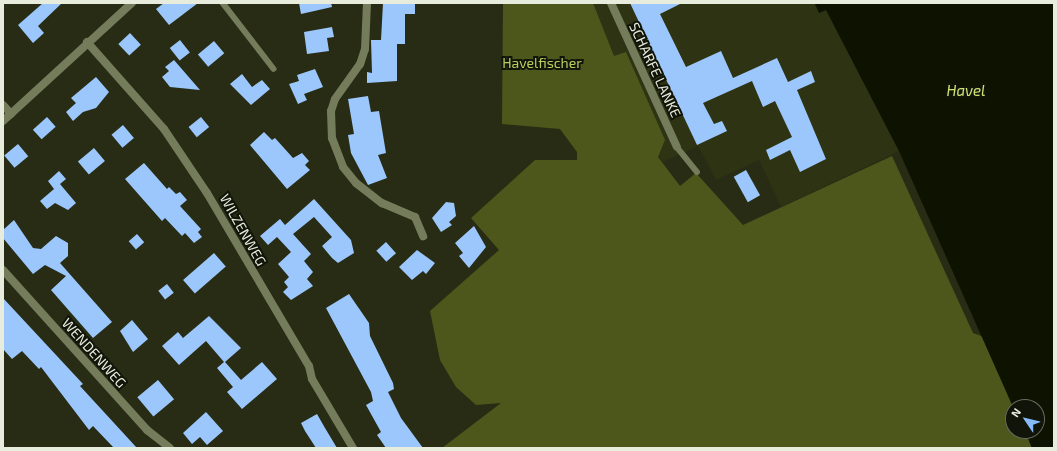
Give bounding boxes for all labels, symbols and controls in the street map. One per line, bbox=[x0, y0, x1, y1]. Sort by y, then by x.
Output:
street label: SCHARFE LANKE bbox=[626, 20, 684, 120]
park label: Havelfischer bbox=[502, 55, 582, 71]
water label: Havel bbox=[947, 82, 985, 100]
street label: WILZENWEG bbox=[216, 191, 270, 269]
street label: WENDENWEG bbox=[58, 315, 130, 391]
north arrow bbox=[1005, 399, 1045, 439]
text: N bbox=[1008, 405, 1023, 419]

